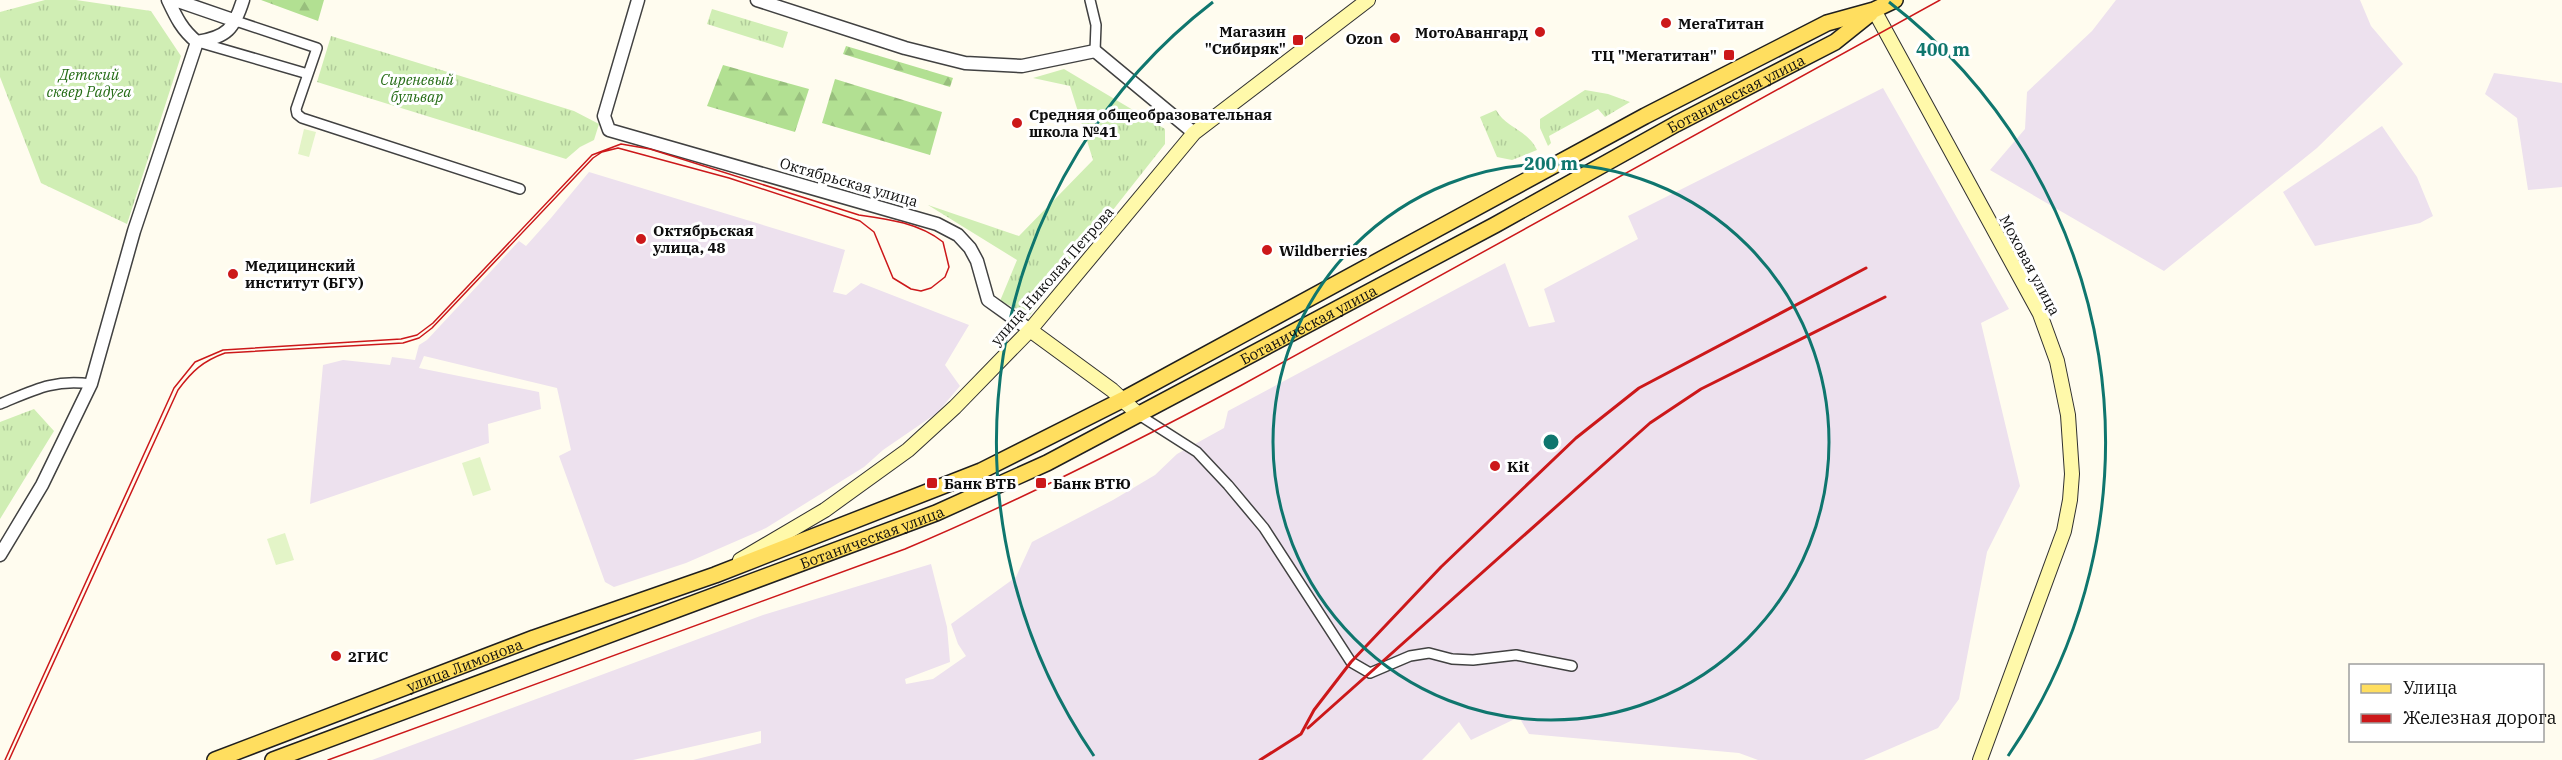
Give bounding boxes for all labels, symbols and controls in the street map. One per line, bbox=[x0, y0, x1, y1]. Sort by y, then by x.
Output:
place label: МегаТитан bbox=[1678, 14, 1764, 33]
marker: МегаТитан bbox=[1659, 16, 1673, 30]
place label: Магазин "Сибиряк" bbox=[1205, 22, 1286, 58]
place label: МотоАвангард bbox=[1415, 23, 1528, 42]
marker: МотоАвангард bbox=[1533, 25, 1547, 39]
place label: Ozon bbox=[1345, 29, 1383, 48]
marker: Ozon bbox=[1388, 31, 1402, 45]
marker: Магазин "Сибиряк" bbox=[1291, 33, 1305, 47]
text: 400 m bbox=[1916, 38, 1971, 61]
place label: ТЦ "Мегатитан" bbox=[1592, 46, 1717, 65]
marker: ТЦ "Мегатитан" bbox=[1722, 48, 1736, 62]
street label: Ботаническая улица bbox=[1663, 50, 1808, 137]
park label: Детский сквер Радуга bbox=[46, 65, 132, 101]
park label: Сиреневый бульвар bbox=[380, 70, 454, 106]
place label: Средняя общеобразовательная школа №41 bbox=[1029, 105, 1272, 141]
marker: Средняя общеобразовательная школа №41 bbox=[1010, 116, 1024, 130]
text: 200 m bbox=[1524, 152, 1579, 175]
street label: Октябрьская улица bbox=[778, 153, 920, 211]
street label: улица Николая Петрова bbox=[986, 202, 1118, 350]
street label: Моховая улица bbox=[1996, 211, 2064, 319]
place label: Октябрьская улица, 48 bbox=[652, 221, 754, 257]
marker: Октябрьская улица, 48 bbox=[634, 232, 648, 246]
place label: Wildberries bbox=[1279, 241, 1367, 260]
marker: Wildberries bbox=[1260, 243, 1274, 257]
place label: Медицинский институт (БГУ) bbox=[245, 256, 363, 292]
marker: Медицинский институт (БГУ) bbox=[226, 267, 240, 281]
street label: Ботаническая улица bbox=[1236, 280, 1380, 368]
centre of rings bbox=[1541, 432, 1561, 452]
place label: Kit bbox=[1507, 457, 1530, 476]
marker: Kit bbox=[1488, 459, 1502, 473]
place label: Банк ВТБ bbox=[944, 474, 1016, 493]
place label: Банк ВТЮ bbox=[1053, 474, 1131, 493]
marker: Банк ВТБ bbox=[925, 476, 939, 490]
marker: Банк ВТЮ bbox=[1034, 476, 1048, 490]
street label: Ботаническая улица bbox=[797, 501, 947, 572]
street label: улица Лимонова bbox=[404, 634, 525, 695]
place label: 2ГИС bbox=[348, 647, 388, 666]
marker: 2ГИС bbox=[329, 649, 343, 663]
legend bbox=[2349, 664, 2544, 742]
text: Улица bbox=[2403, 676, 2458, 699]
text: Железная дорога bbox=[2403, 706, 2557, 729]

